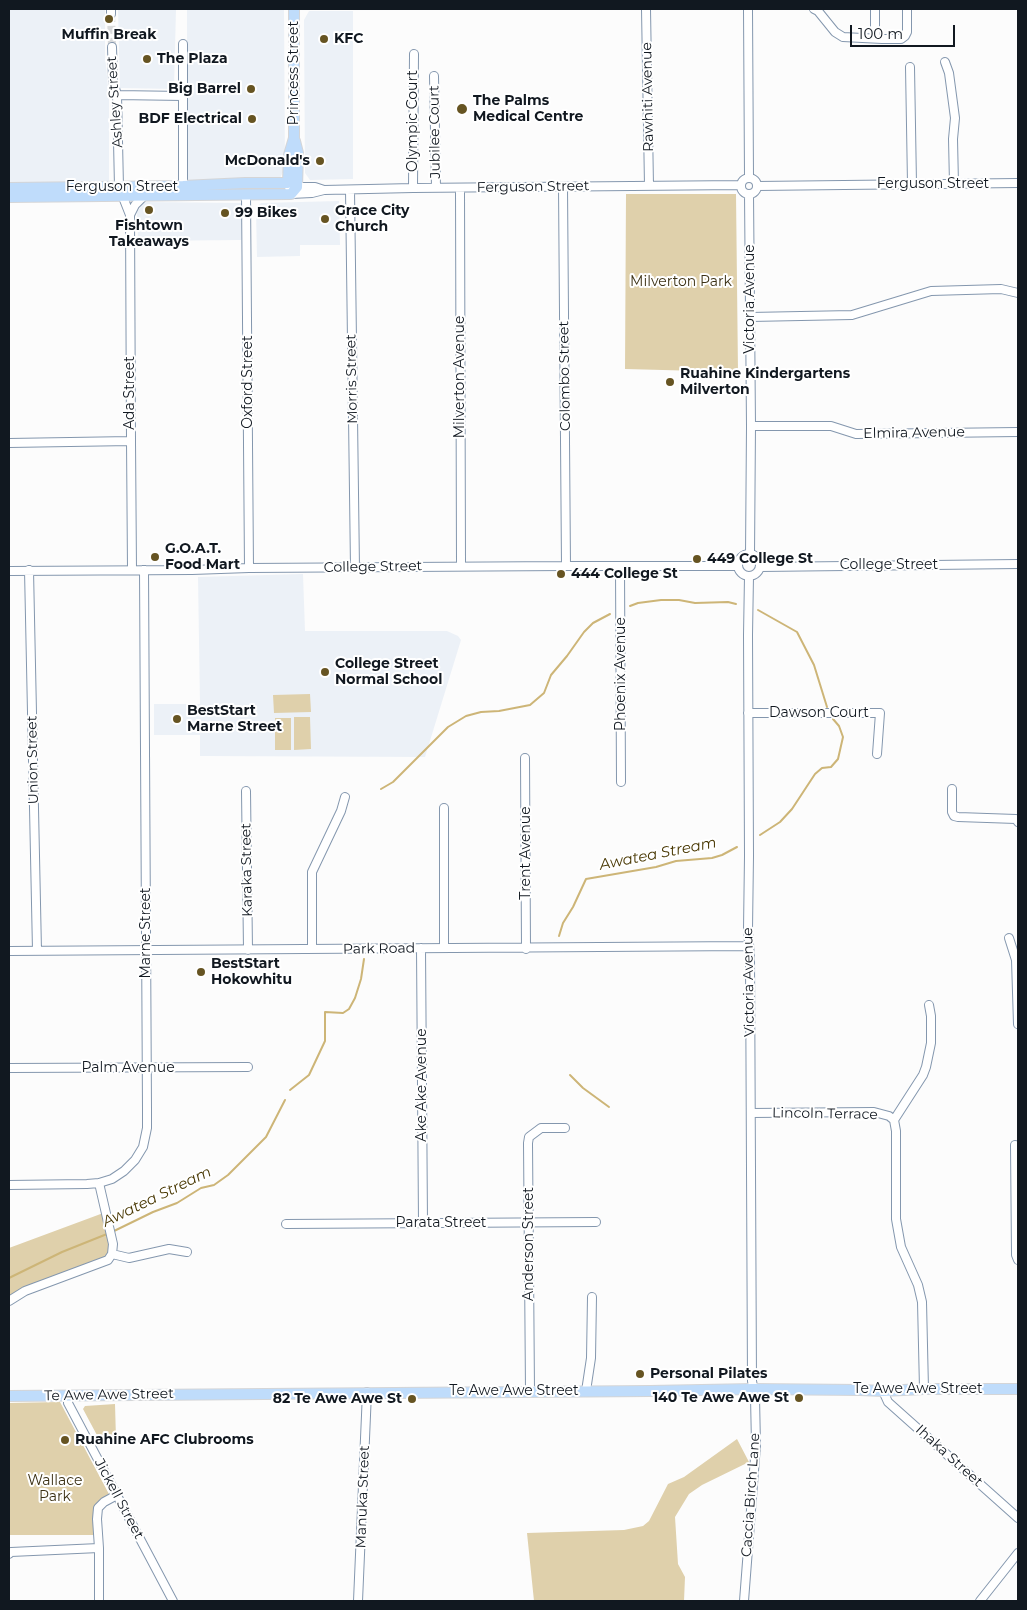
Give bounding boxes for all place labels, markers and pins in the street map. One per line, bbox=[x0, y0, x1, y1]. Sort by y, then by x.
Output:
marker: Muffin Break bbox=[103, 13, 115, 25]
place label: Muffin Break bbox=[62, 27, 156, 43]
place label: KFC bbox=[334, 31, 363, 47]
marker: KFC bbox=[318, 33, 330, 45]
place label: The Plaza bbox=[157, 51, 228, 67]
marker: The Plaza bbox=[141, 53, 153, 65]
place label: Big Barrel bbox=[168, 81, 241, 97]
marker: Big Barrel bbox=[245, 83, 257, 95]
place label: The Palms Medical Centre bbox=[473, 93, 583, 125]
marker: The Palms Medical Centre bbox=[455, 102, 469, 116]
place label: BDF Electrical bbox=[139, 111, 242, 127]
marker: BDF Electrical bbox=[246, 113, 258, 125]
place label: McDonald's bbox=[225, 153, 310, 169]
marker: McDonald's bbox=[314, 155, 326, 167]
place label: Grace City Church bbox=[335, 203, 409, 236]
marker: Fishtown Takeaways bbox=[143, 204, 155, 216]
place label: 99 Bikes bbox=[235, 205, 297, 221]
marker: 99 Bikes bbox=[219, 207, 231, 219]
marker: Grace City Church bbox=[319, 213, 331, 225]
place label: Fishtown Takeaways bbox=[109, 218, 189, 250]
place label: Ruahine Kindergartens Milverton bbox=[680, 366, 850, 398]
marker: Ruahine Kindergartens Milverton bbox=[664, 376, 676, 388]
place label: G.O.A.T. Food Mart bbox=[165, 541, 240, 574]
marker: G.O.A.T. Food Mart bbox=[149, 551, 161, 563]
place label: 449 College St bbox=[707, 551, 813, 567]
marker: 449 College St bbox=[691, 553, 703, 565]
place label: 444 College St bbox=[571, 566, 678, 582]
marker: 444 College St bbox=[555, 568, 567, 580]
place label: College Street Normal School bbox=[335, 656, 442, 689]
marker: College Street Normal School bbox=[319, 666, 331, 678]
place label: BestStart Marne Street bbox=[187, 703, 282, 736]
marker: BestStart Marne Street bbox=[171, 713, 183, 725]
place label: BestStart Hokowhitu bbox=[211, 956, 292, 989]
marker: BestStart Hokowhitu bbox=[195, 966, 207, 978]
place label: Personal Pilates bbox=[650, 1366, 767, 1382]
marker: Personal Pilates bbox=[634, 1368, 646, 1380]
place label: 140 Te Awe Awe St bbox=[653, 1390, 789, 1406]
place label: 82 Te Awe Awe St bbox=[273, 1391, 402, 1407]
marker: 140 Te Awe Awe St bbox=[793, 1392, 805, 1404]
marker: 82 Te Awe Awe St bbox=[406, 1393, 418, 1405]
place label: Ruahine AFC Clubrooms bbox=[75, 1432, 254, 1448]
marker: Ruahine AFC Clubrooms bbox=[59, 1434, 71, 1446]

